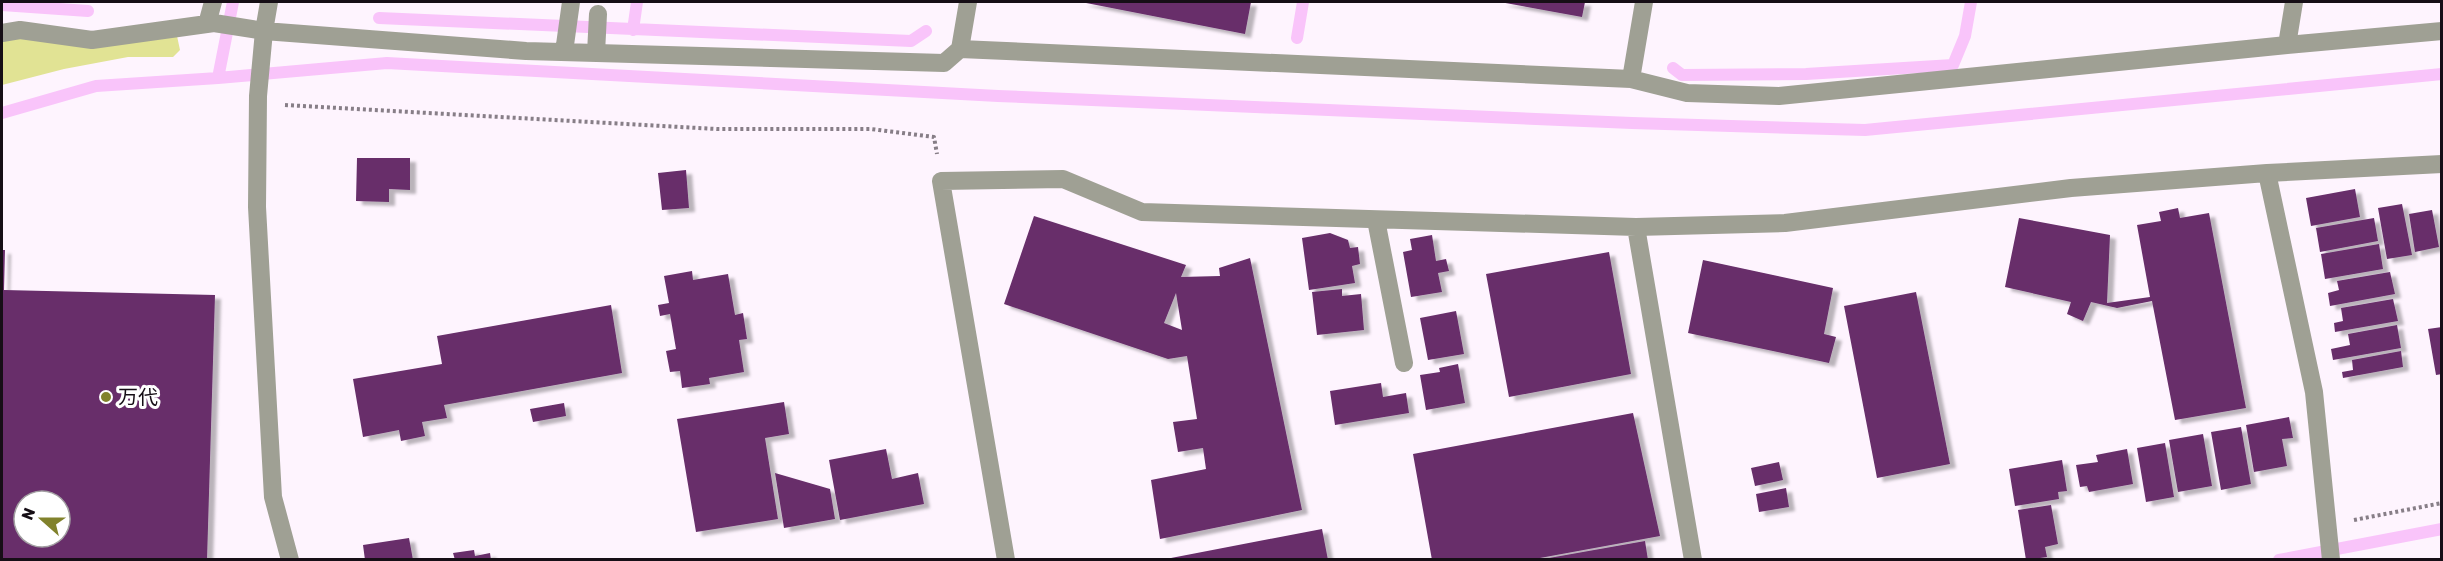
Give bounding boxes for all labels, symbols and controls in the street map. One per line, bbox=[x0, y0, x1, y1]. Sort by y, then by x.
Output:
place label: 万代 bbox=[118, 385, 158, 409]
marker: 万代 bbox=[99, 390, 113, 404]
north arrow bbox=[12, 489, 72, 549]
text: N bbox=[18, 505, 39, 523]

